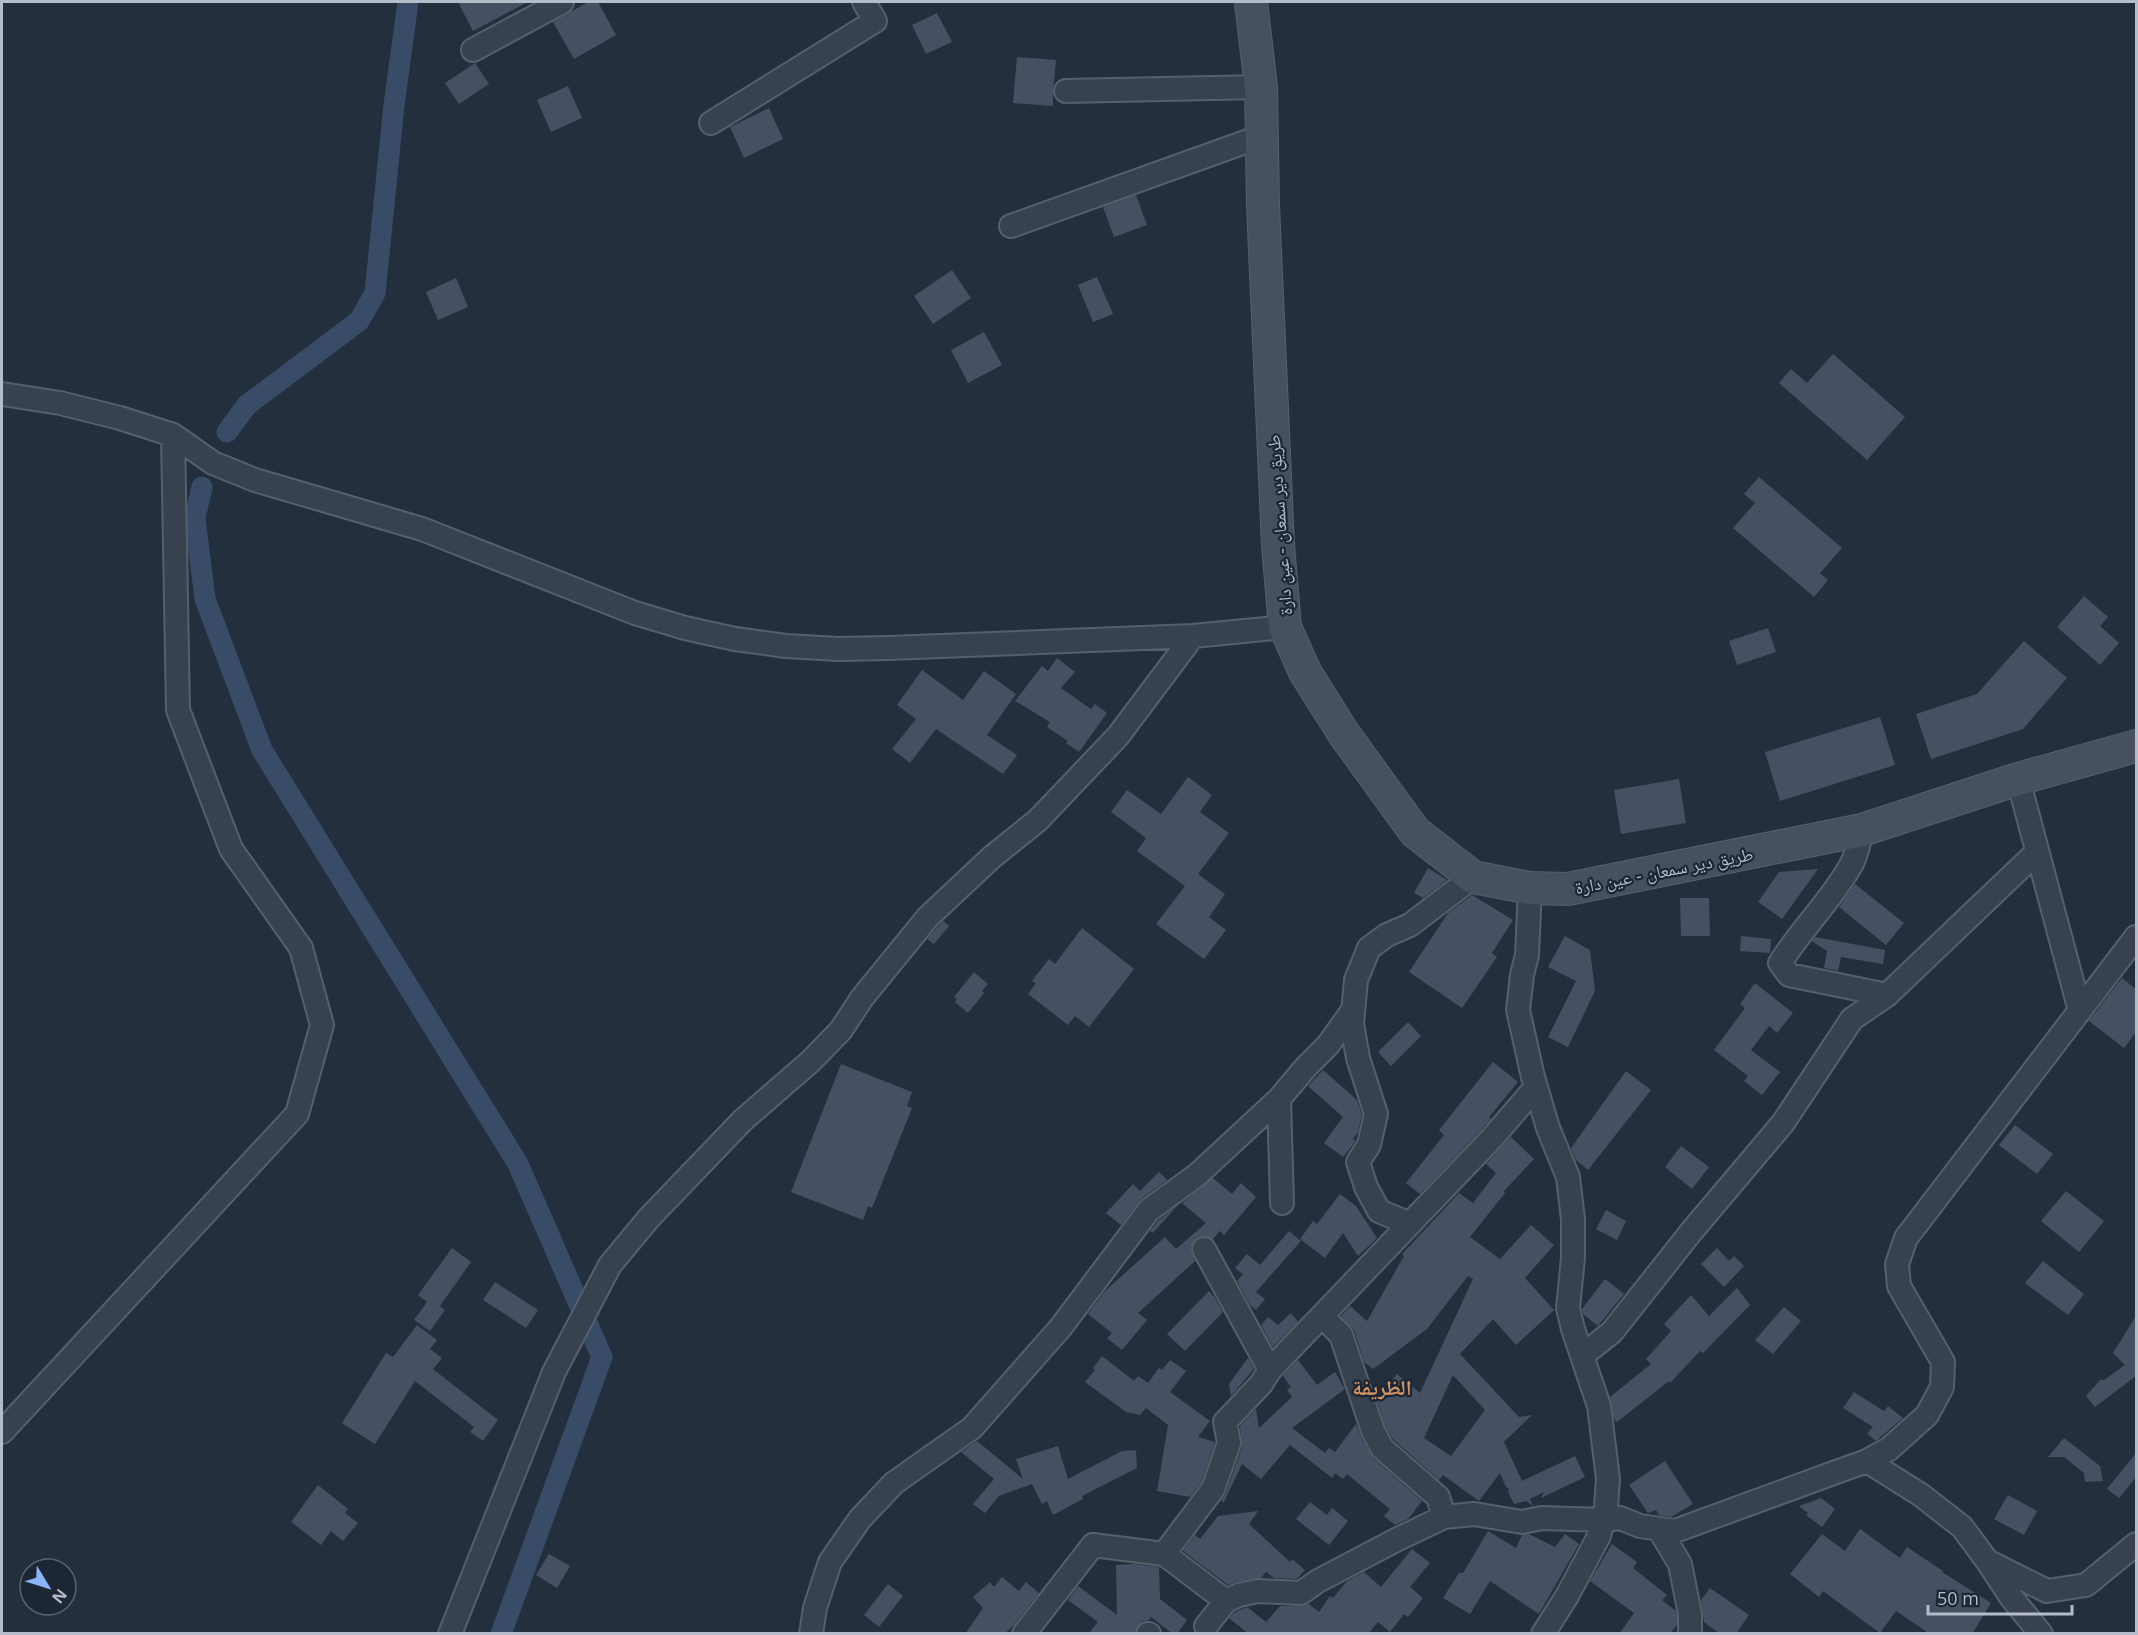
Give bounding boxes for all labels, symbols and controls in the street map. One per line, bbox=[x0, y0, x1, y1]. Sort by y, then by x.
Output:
street label: طريق دير سمعان - عين دارة bbox=[1261, 434, 1297, 616]
street label: طريق دير سمعان - عين دارة bbox=[1573, 841, 1755, 899]
district label: الظريفة bbox=[1352, 1373, 1412, 1401]
north arrow bbox=[18, 1557, 78, 1617]
scale bar bbox=[1928, 1578, 2072, 1616]
text: N bbox=[47, 1584, 72, 1608]
text: 50 m bbox=[1937, 1586, 1979, 1610]

